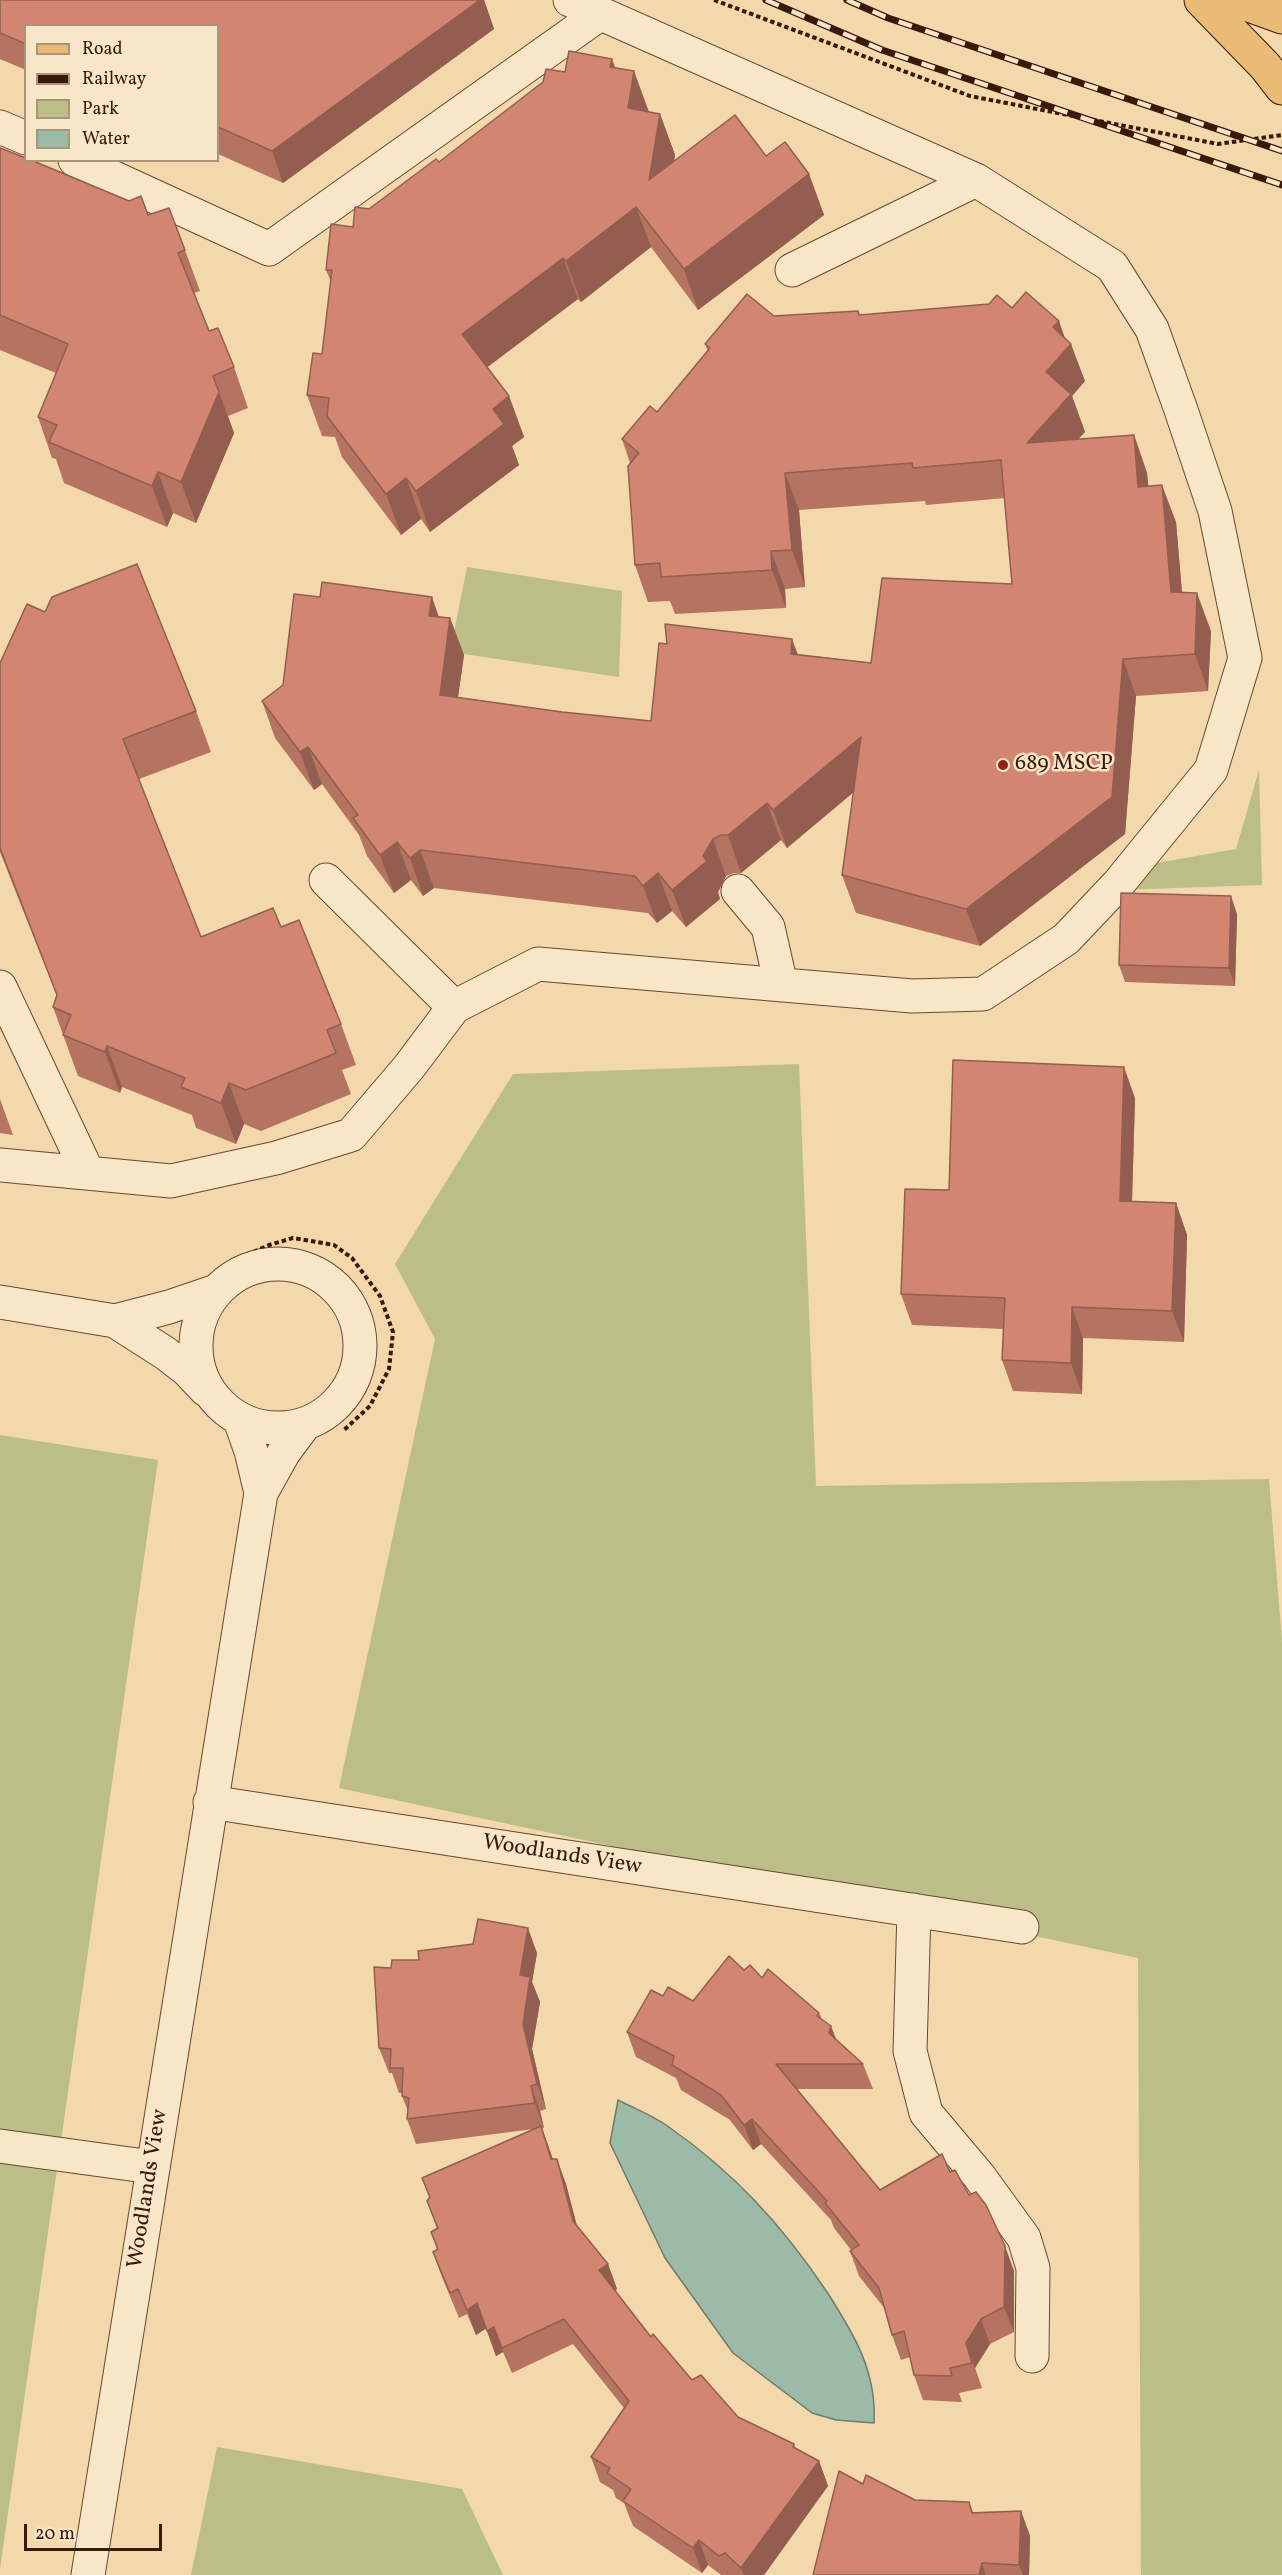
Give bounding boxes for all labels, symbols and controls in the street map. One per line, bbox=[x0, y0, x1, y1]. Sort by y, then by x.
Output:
legend bbox=[24, 24, 219, 162]
text: Road bbox=[82, 37, 123, 62]
text: Railway bbox=[82, 67, 146, 92]
text: Park bbox=[82, 97, 119, 122]
text: Water bbox=[82, 127, 130, 152]
place label: 689 MSCP bbox=[1015, 752, 1113, 778]
marker: 689 MSCP bbox=[996, 758, 1010, 772]
street label: Woodlands View bbox=[480, 1830, 644, 1882]
street label: Woodlands View bbox=[123, 2107, 175, 2271]
scale bar bbox=[27, 2512, 165, 2550]
text: 20 m bbox=[35, 2522, 75, 2547]

